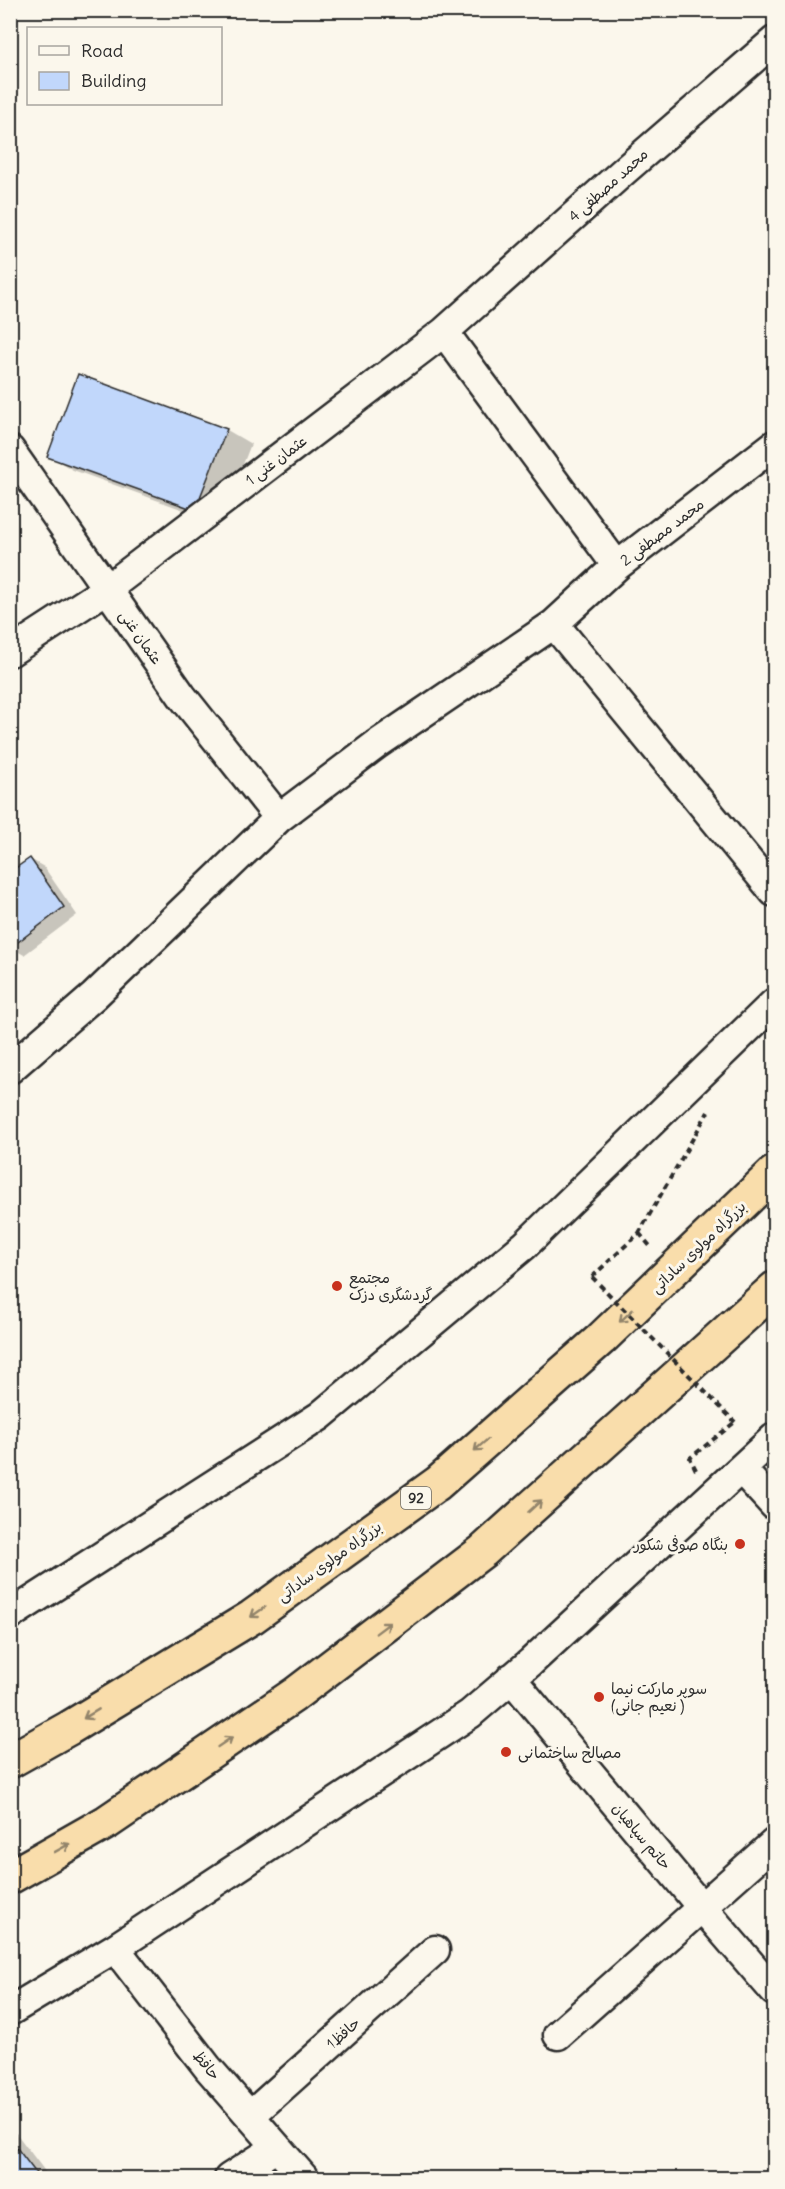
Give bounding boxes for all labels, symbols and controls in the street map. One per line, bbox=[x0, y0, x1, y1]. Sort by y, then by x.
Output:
legend bbox=[27, 27, 222, 105]
text: Road bbox=[81, 39, 124, 62]
text: Building bbox=[81, 69, 146, 92]
street label: محمد مصطفی 4 bbox=[564, 144, 652, 226]
street label: عثمان غنی 1 bbox=[242, 431, 311, 490]
street label: محمد مصطفی 2 bbox=[616, 494, 708, 571]
street label: عثمان غنی bbox=[115, 606, 167, 669]
street label: بزرگراه مولوی ساداتی bbox=[646, 1197, 750, 1298]
place label: مجتمع گردشگری دزک bbox=[349, 1268, 432, 1304]
marker: مجتمع گردشگری دزک bbox=[330, 1279, 344, 1293]
one-way arrow bbox=[619, 1308, 634, 1323]
one-way arrow bbox=[474, 1438, 489, 1452]
road number: 92 bbox=[401, 1487, 431, 1509]
one-way arrow bbox=[527, 1499, 542, 1513]
street label: بزرگراه مولوی ساداتی bbox=[273, 1517, 386, 1606]
place label: بنگاه صوفی شکور bbox=[633, 1535, 728, 1554]
marker: بنگاه صوفی شکور bbox=[733, 1537, 747, 1551]
one-way arrow bbox=[250, 1606, 266, 1619]
one-way arrow bbox=[375, 1621, 391, 1634]
place label: سوپر مارکت نیما (نعیم جانی ) bbox=[611, 1679, 707, 1718]
marker: سوپر مارکت نیما (نعیم جانی ) bbox=[592, 1690, 606, 1704]
one-way arrow bbox=[83, 1709, 100, 1721]
one-way arrow bbox=[216, 1736, 233, 1748]
place label: مصالح ساختمانی bbox=[518, 1743, 621, 1763]
marker: مصالح ساختمانی bbox=[499, 1745, 513, 1759]
street label: حاتم سپاهیان bbox=[606, 1799, 676, 1875]
one-way arrow bbox=[52, 1842, 70, 1853]
street label: حافظ1 bbox=[322, 2013, 364, 2053]
street label: حافظ bbox=[189, 2046, 225, 2084]

